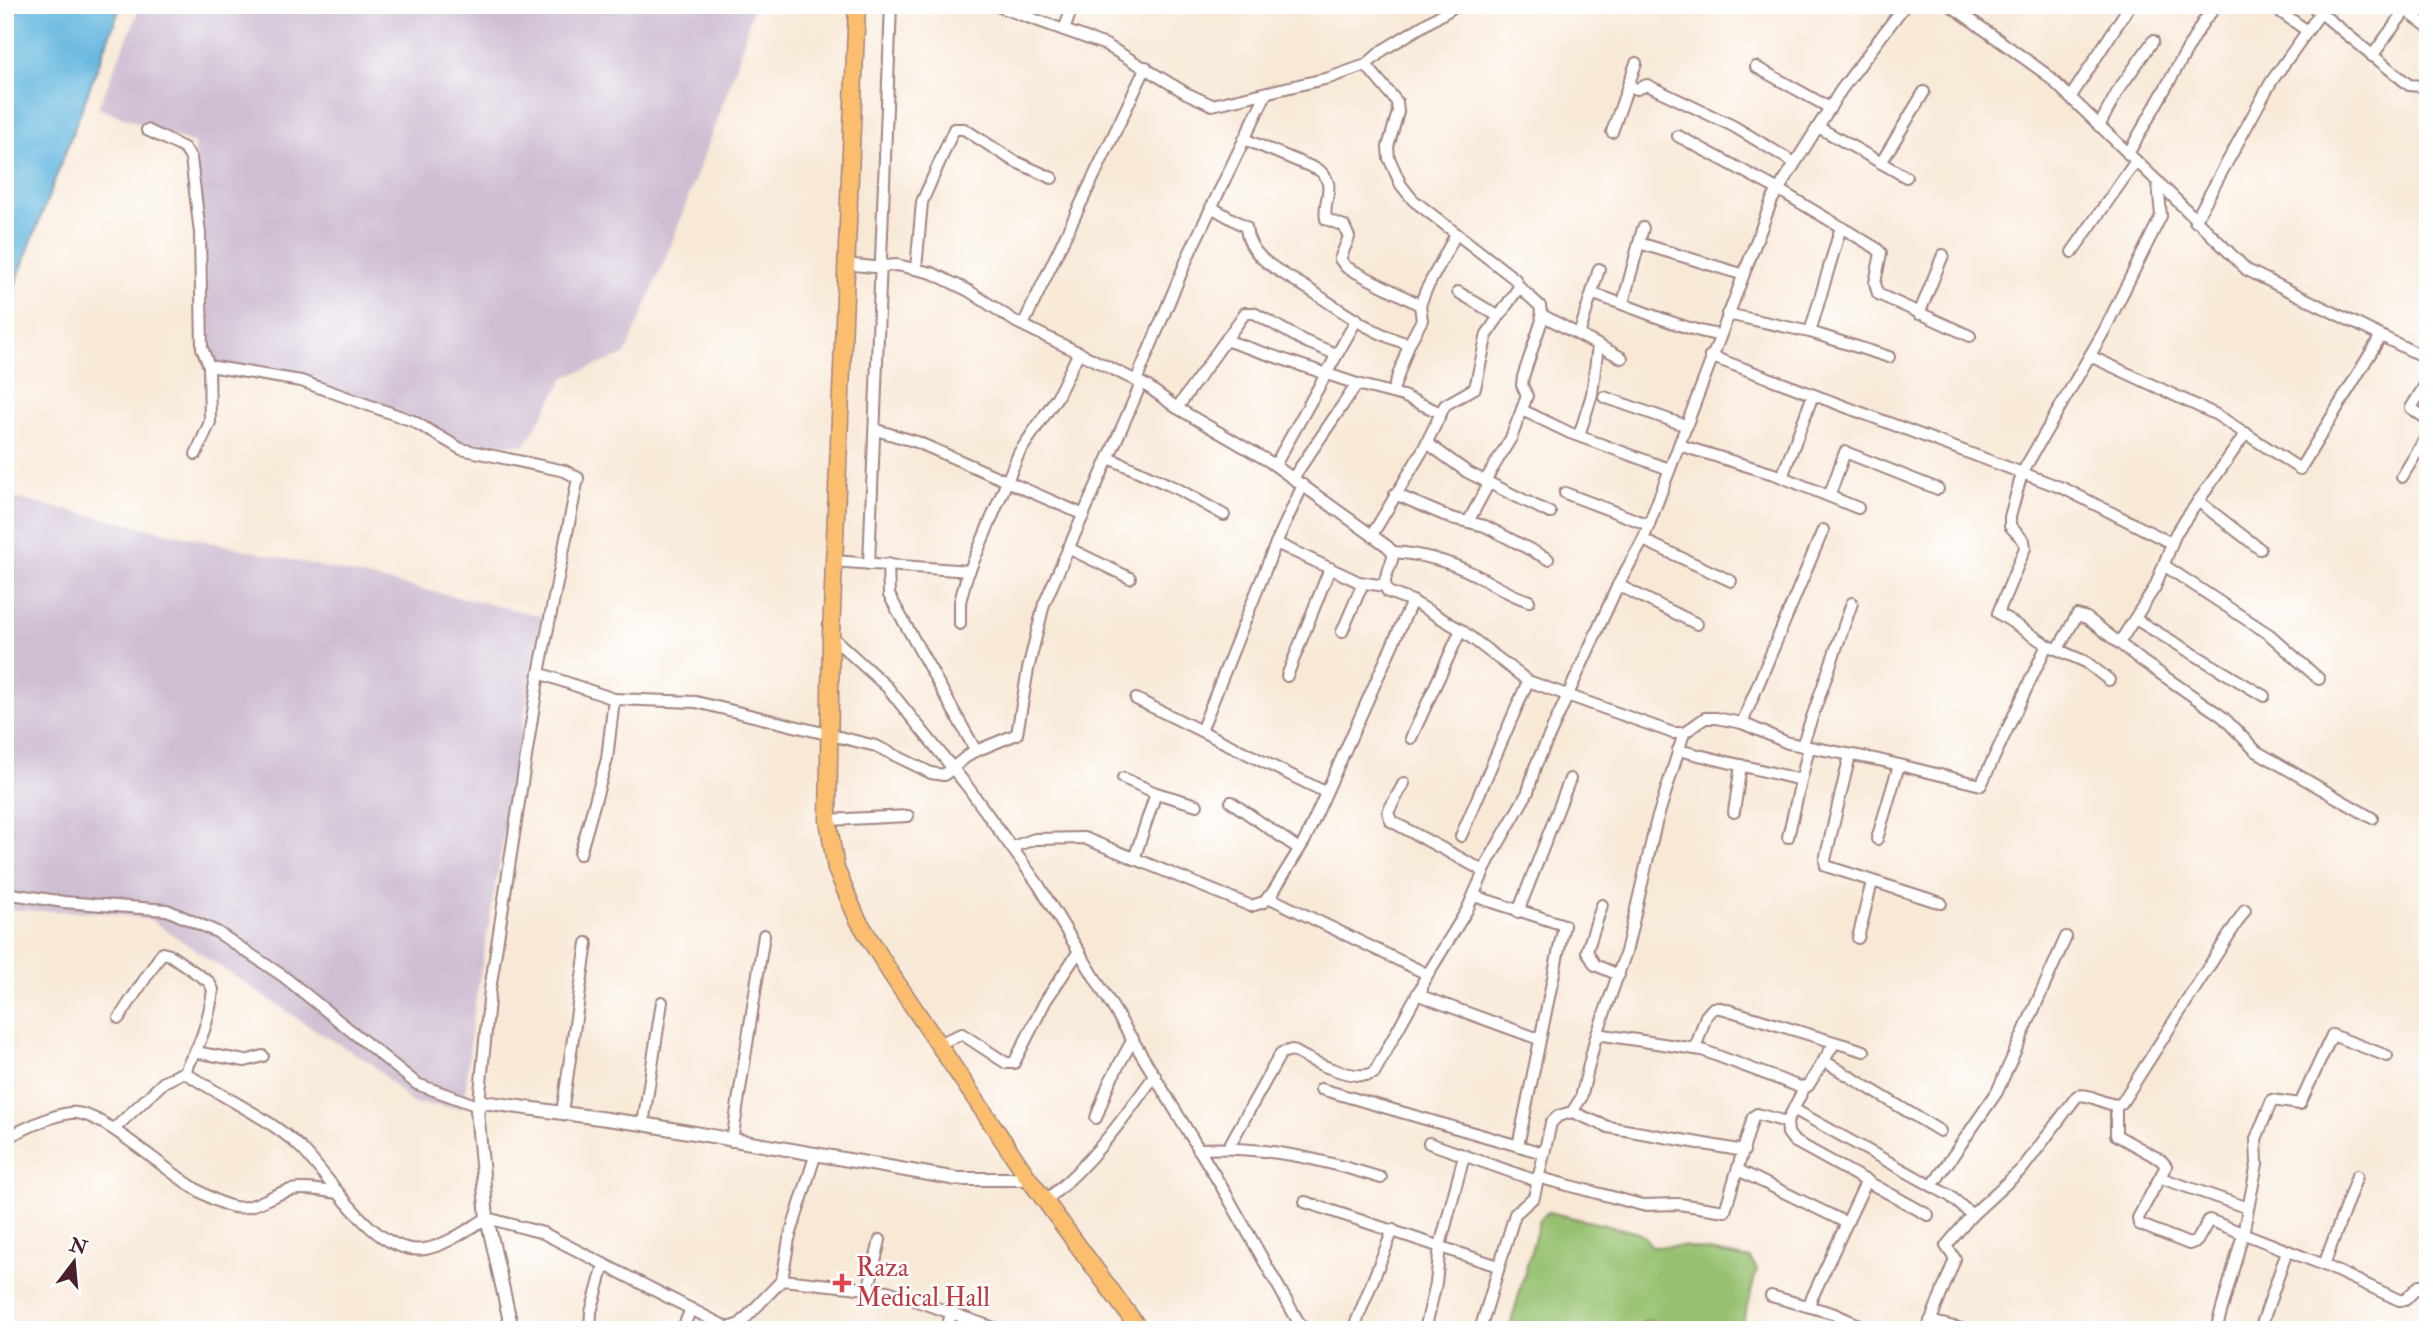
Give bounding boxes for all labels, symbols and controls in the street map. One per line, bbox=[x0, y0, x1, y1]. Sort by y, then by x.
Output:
north arrow bbox=[38, 1226, 108, 1296]
text: N bbox=[66, 1232, 91, 1261]
place label: Raza Medical Hall bbox=[856, 1252, 990, 1314]
marker: Raza Medical Hall bbox=[834, 1275, 850, 1291]

